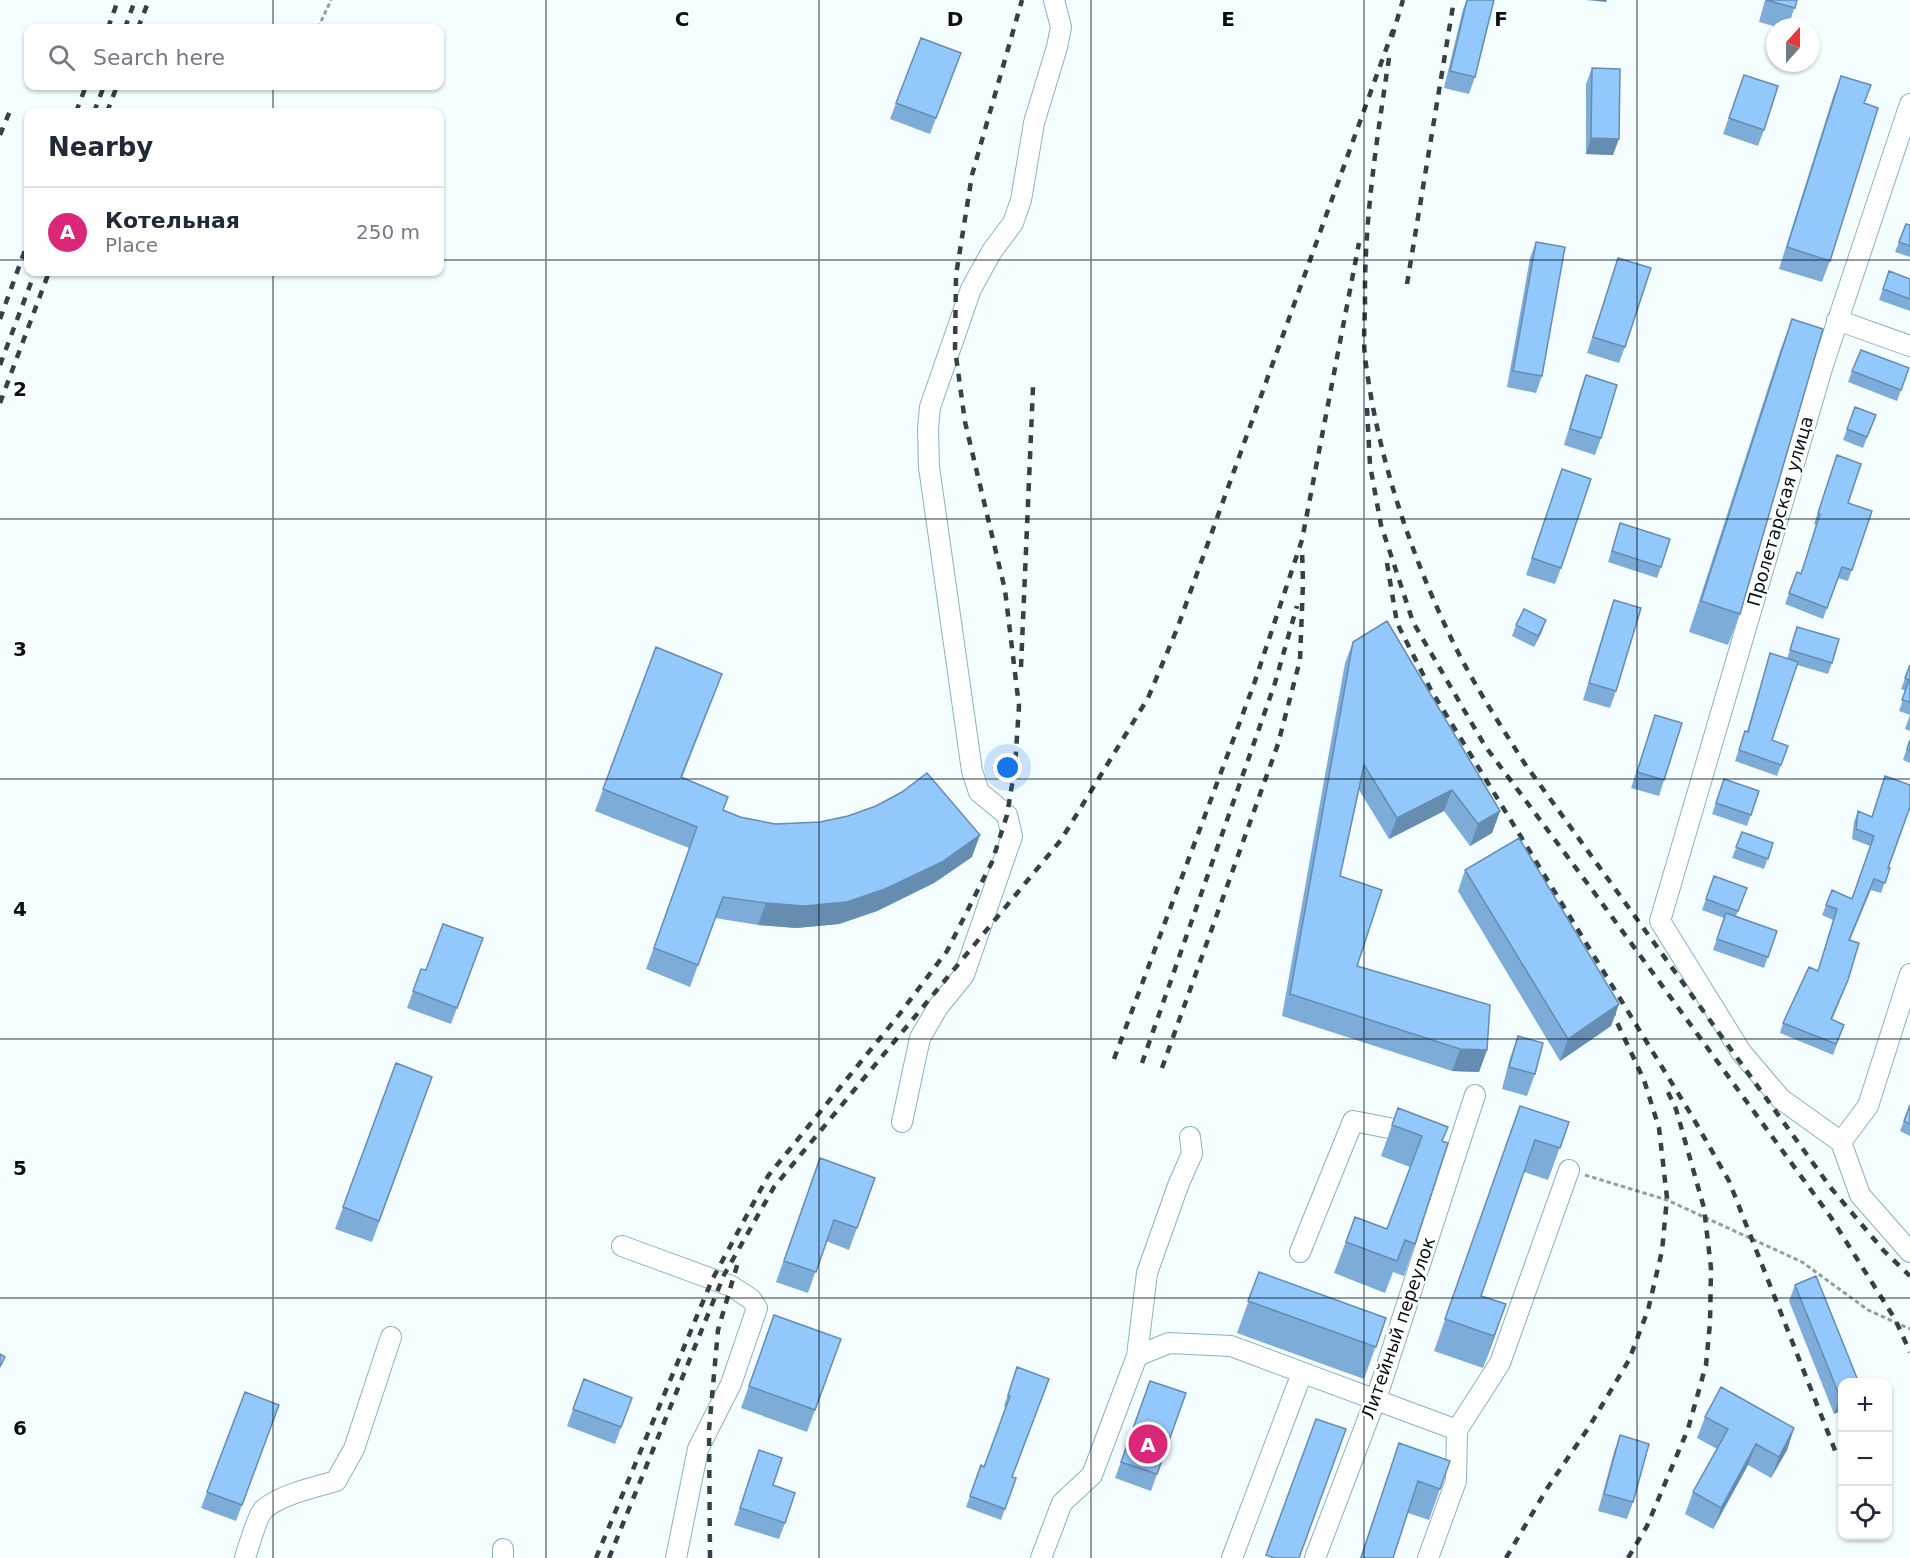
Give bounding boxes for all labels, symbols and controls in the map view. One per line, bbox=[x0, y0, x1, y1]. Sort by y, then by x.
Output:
text: C bbox=[675, 7, 689, 31]
text: D bbox=[947, 7, 963, 31]
text: E bbox=[1221, 7, 1235, 31]
text: F bbox=[1494, 7, 1508, 31]
north arrow bbox=[1766, 18, 1820, 72]
search box bbox=[24, 24, 444, 90]
icon: search bbox=[45, 41, 78, 74]
text: Search here bbox=[93, 45, 225, 70]
text: Nearby bbox=[48, 132, 153, 162]
text: Котельная bbox=[105, 208, 240, 233]
text: A bbox=[60, 220, 75, 244]
text: 250 m bbox=[356, 220, 420, 244]
text: Place bbox=[105, 233, 158, 257]
text: 2 bbox=[13, 377, 27, 401]
street label: Пролетарская улица bbox=[1743, 413, 1817, 609]
text: 3 bbox=[13, 637, 27, 661]
your location bbox=[993, 753, 1022, 782]
text: 4 bbox=[13, 897, 27, 921]
text: 5 bbox=[13, 1156, 27, 1180]
street label: Литейный переулок bbox=[1357, 1234, 1439, 1422]
map controls bbox=[1838, 1378, 1892, 1540]
button: + bbox=[1838, 1378, 1892, 1432]
text: 6 bbox=[13, 1416, 27, 1440]
pin: A bbox=[1128, 1422, 1168, 1466]
button: − bbox=[1838, 1432, 1892, 1486]
button: locate bbox=[1838, 1486, 1892, 1540]

